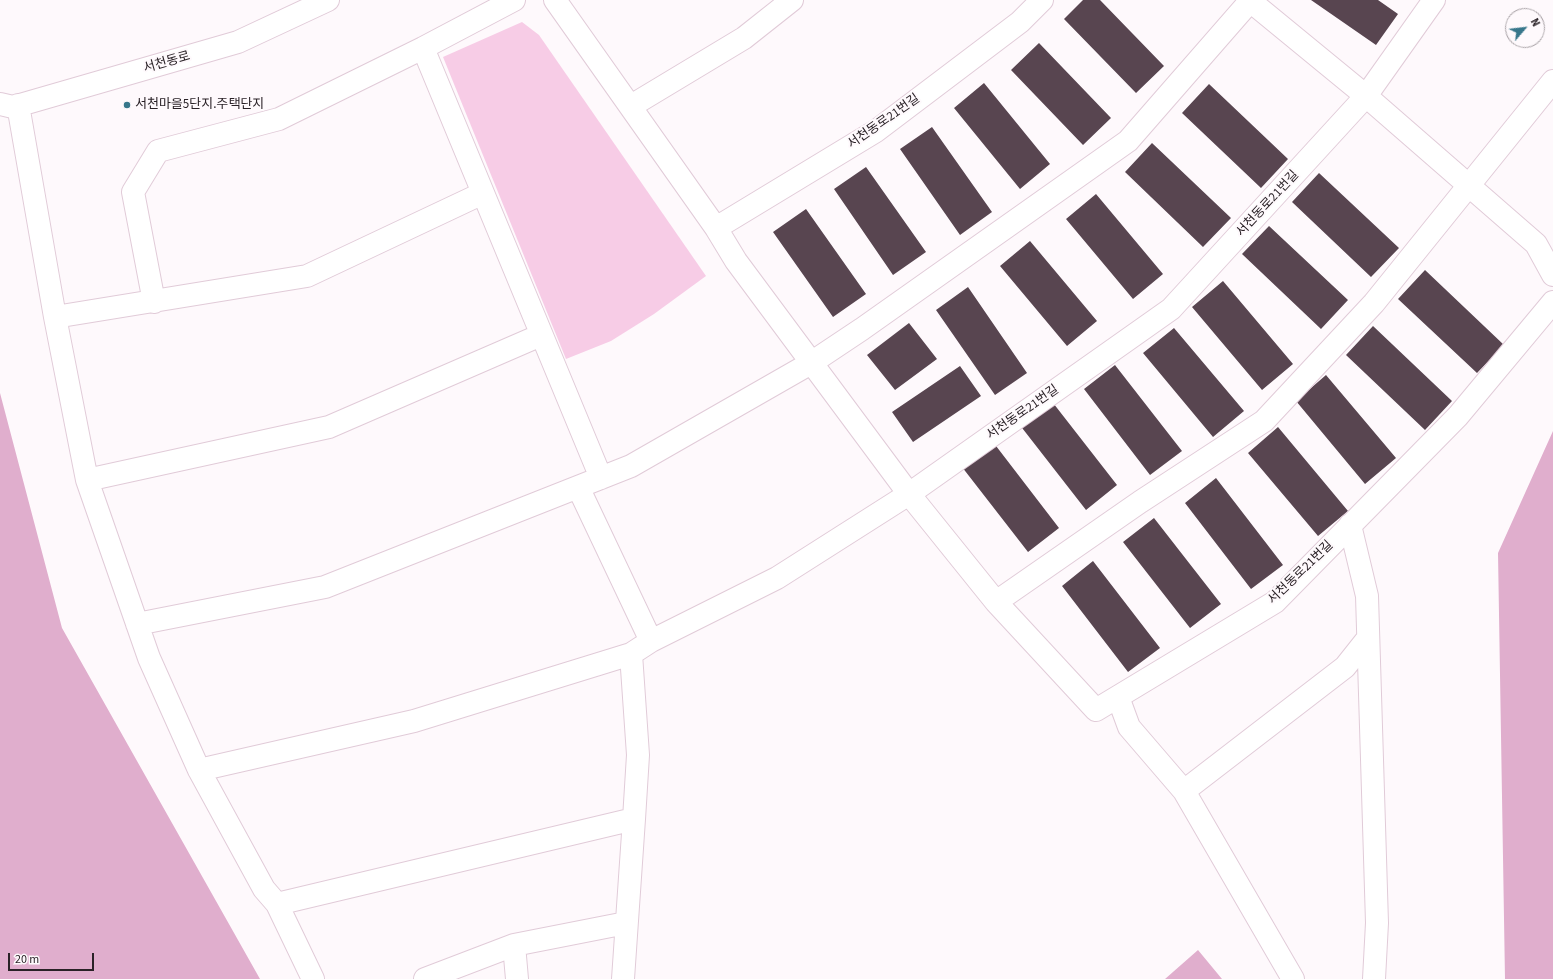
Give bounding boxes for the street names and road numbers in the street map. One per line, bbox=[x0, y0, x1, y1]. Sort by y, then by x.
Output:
street label: 서천동로 bbox=[142, 49, 192, 77]
street label: 서천동로21번길 bbox=[845, 91, 923, 153]
street label: 서천동로21번길 bbox=[1233, 168, 1303, 240]
street label: 서천동로21번길 bbox=[984, 382, 1062, 444]
street label: 서천동로21번길 bbox=[1265, 538, 1337, 608]

